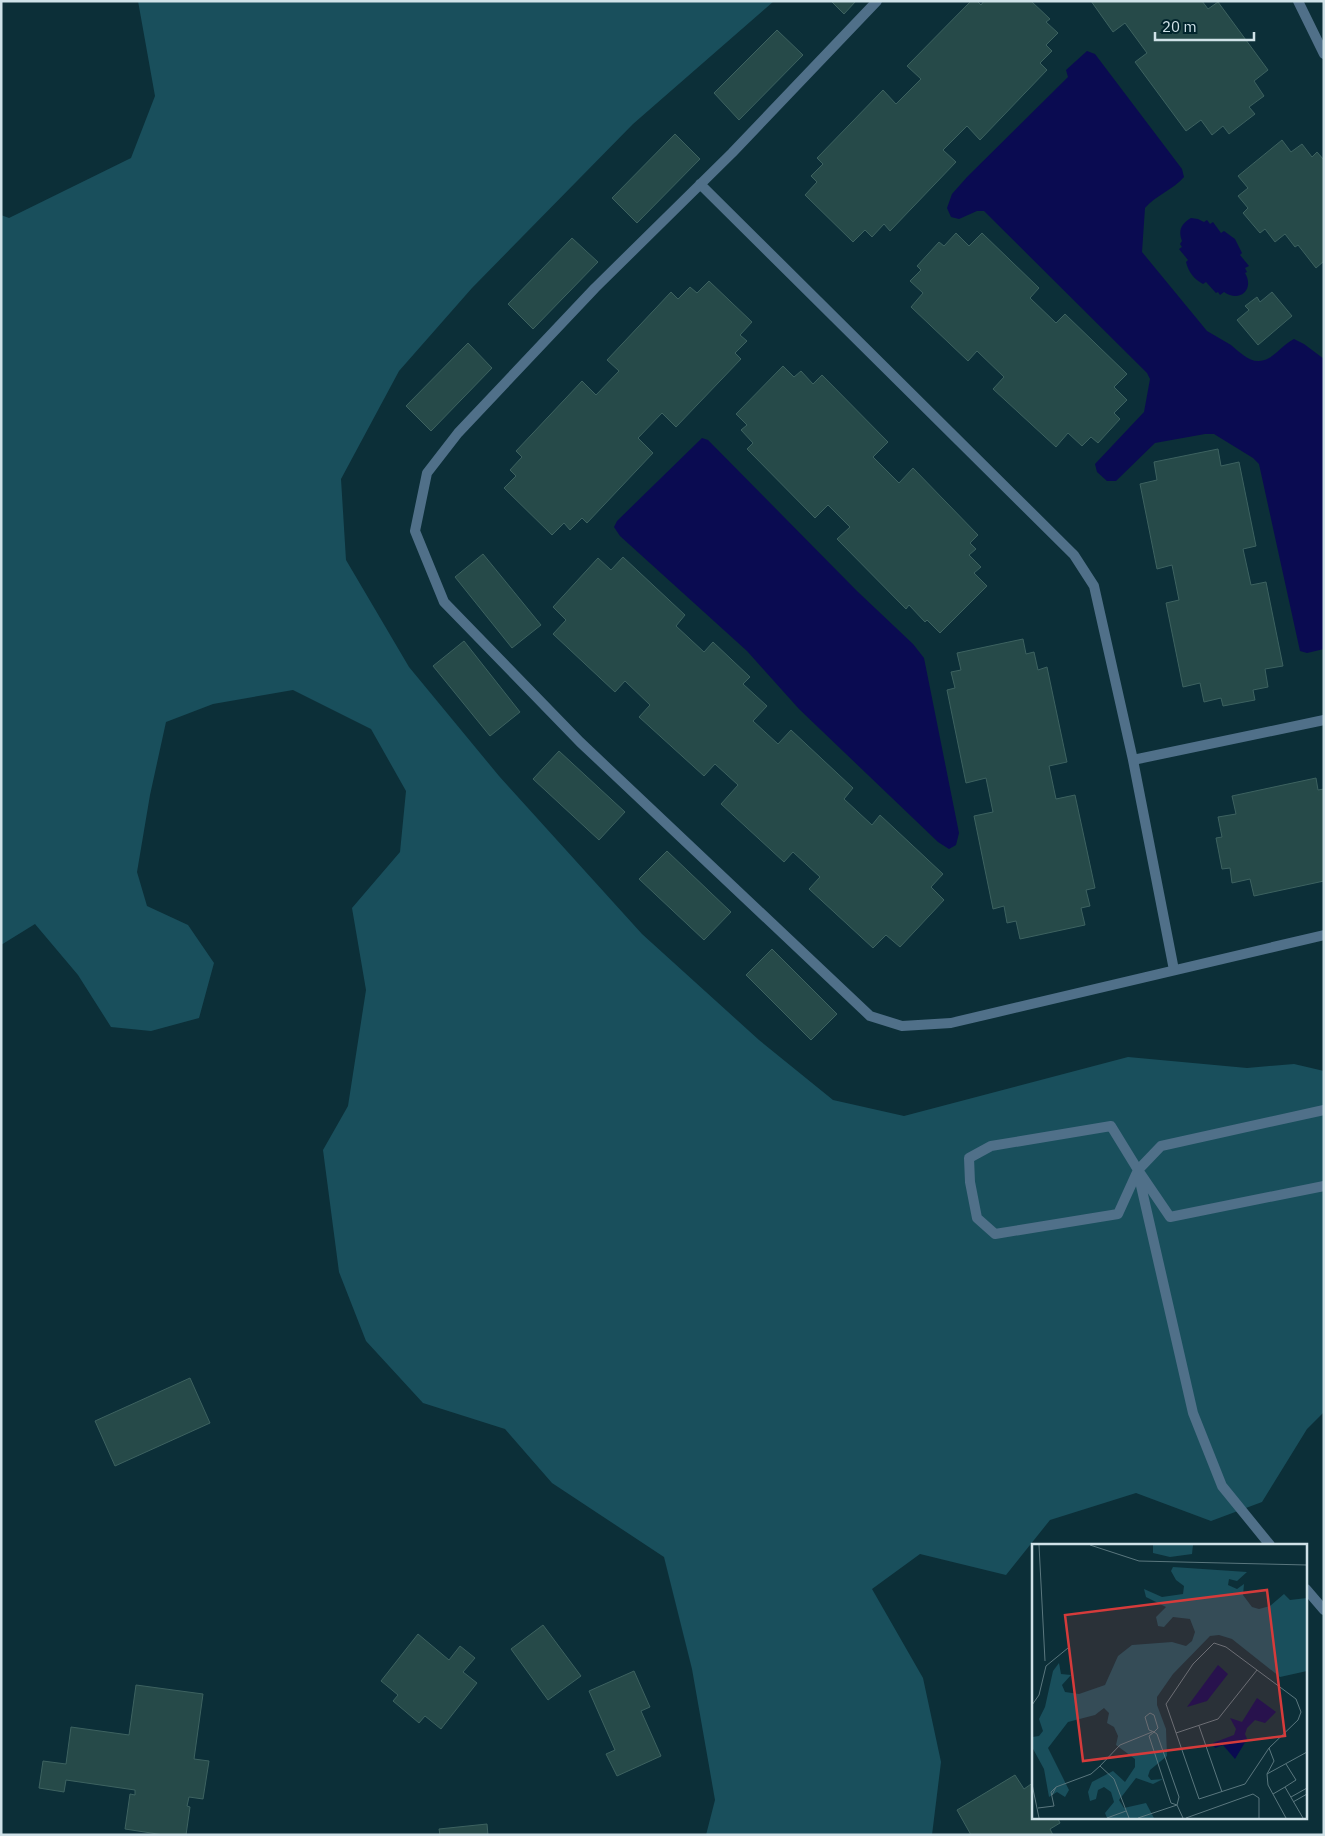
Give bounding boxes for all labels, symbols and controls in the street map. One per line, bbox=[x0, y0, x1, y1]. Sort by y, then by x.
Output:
scale bar bbox=[1155, 10, 1254, 42]
text: 20 m bbox=[1162, 17, 1197, 36]
inset map bbox=[1032, 1544, 1308, 1818]

